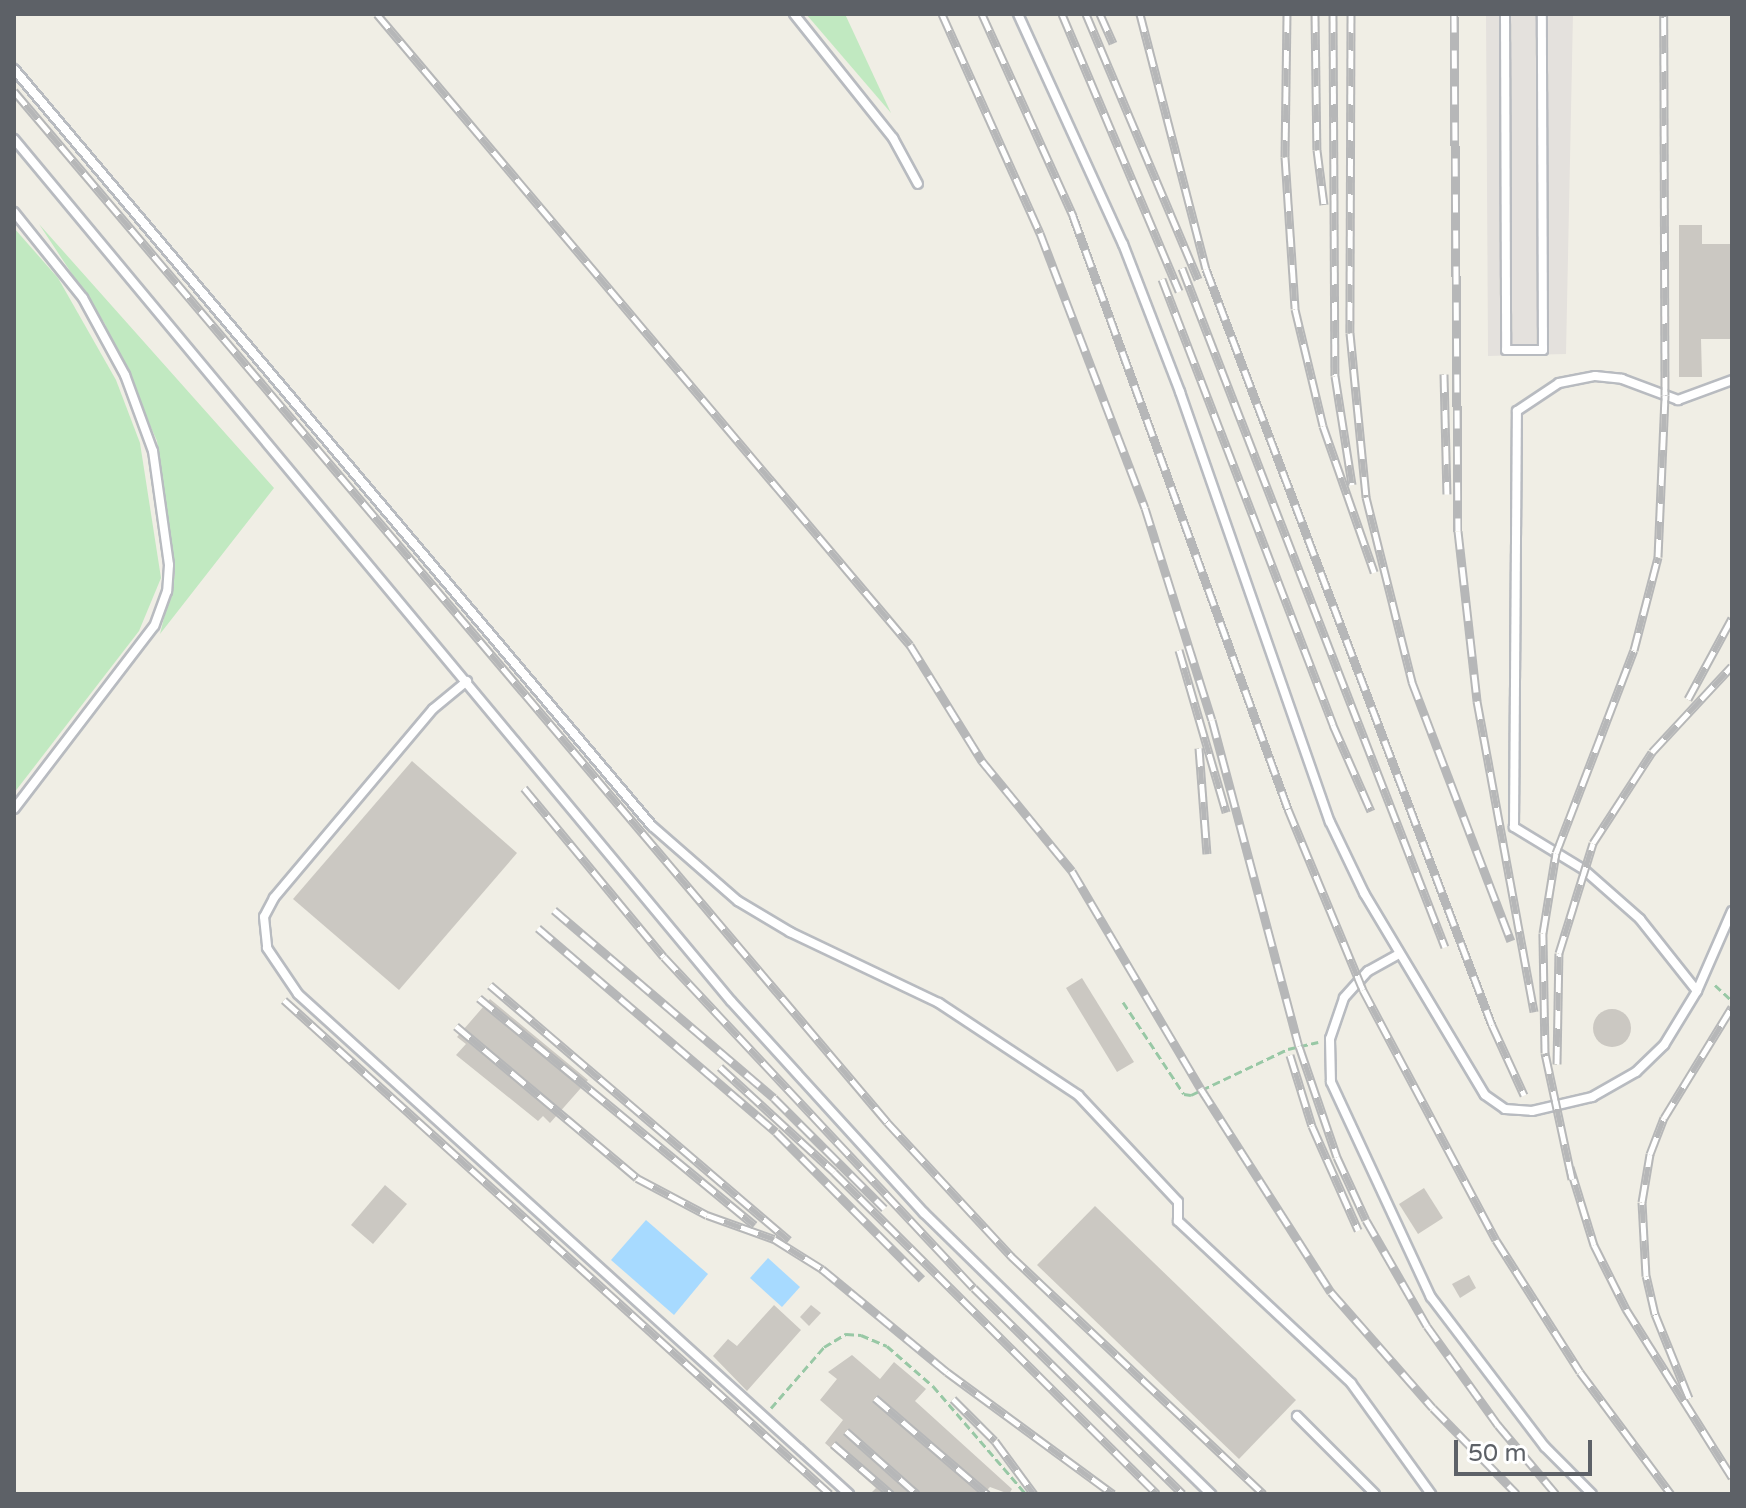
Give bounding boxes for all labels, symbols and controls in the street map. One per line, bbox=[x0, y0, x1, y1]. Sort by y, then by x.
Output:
scale bar bbox=[1458, 1424, 1596, 1474]
text: 50 m bbox=[1468, 1439, 1526, 1468]

